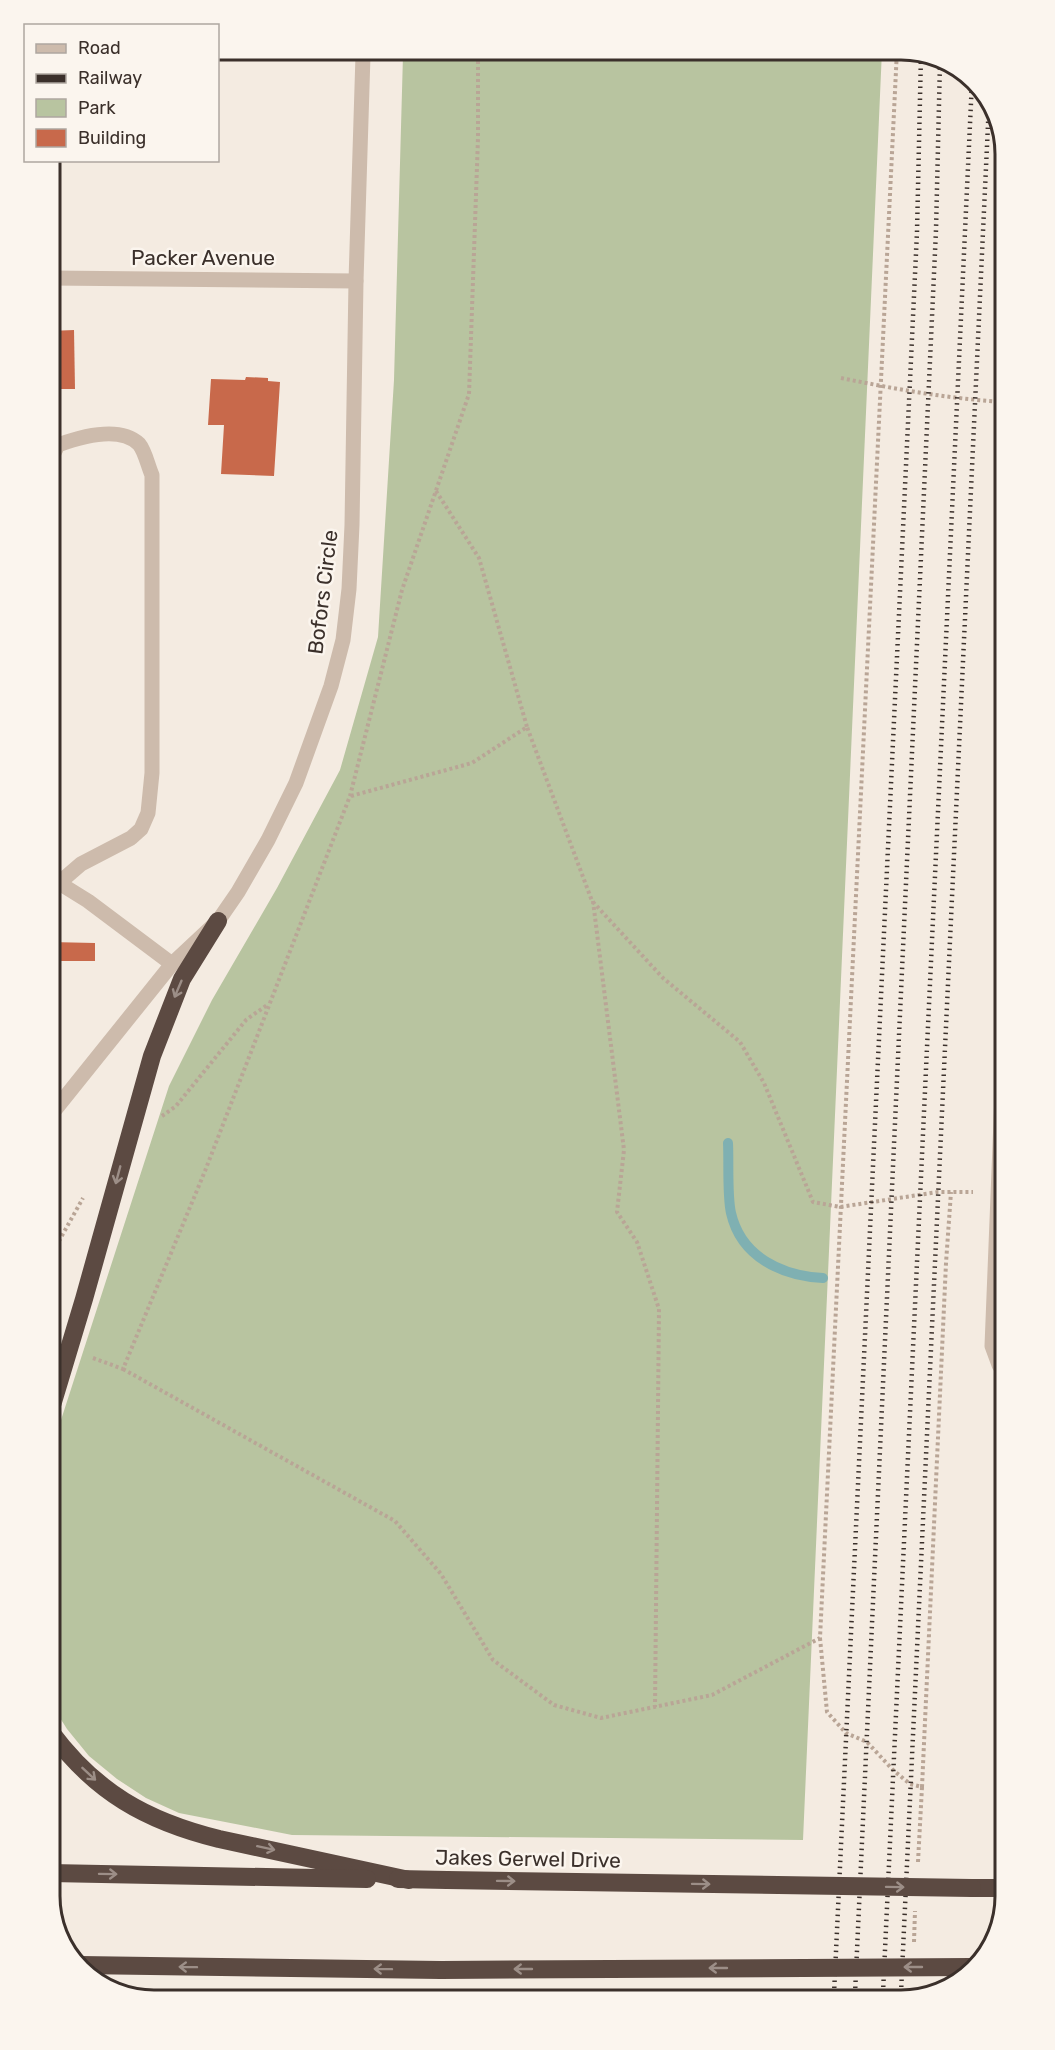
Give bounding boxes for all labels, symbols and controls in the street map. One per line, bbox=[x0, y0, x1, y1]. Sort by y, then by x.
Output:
legend bbox=[24, 24, 219, 162]
text: Road bbox=[78, 37, 121, 59]
text: Railway bbox=[78, 67, 142, 89]
text: Park bbox=[78, 97, 116, 119]
text: Building bbox=[78, 127, 146, 149]
street label: Packer Avenue bbox=[131, 245, 275, 270]
street label: Bofors Circle bbox=[302, 528, 343, 656]
one-way arrow bbox=[172, 979, 183, 998]
one-way arrow bbox=[112, 1165, 124, 1184]
one-way arrow bbox=[81, 1767, 96, 1781]
one-way arrow bbox=[255, 1843, 275, 1854]
street label: Jakes Gerwel Drive bbox=[435, 1844, 621, 1873]
one-way arrow bbox=[97, 1868, 117, 1880]
one-way arrow bbox=[495, 1875, 515, 1887]
one-way arrow bbox=[690, 1878, 710, 1890]
one-way arrow bbox=[885, 1881, 905, 1893]
one-way arrow bbox=[178, 1961, 198, 1972]
one-way arrow bbox=[903, 1961, 923, 1973]
one-way arrow bbox=[708, 1962, 728, 1974]
one-way arrow bbox=[373, 1963, 393, 1975]
one-way arrow bbox=[513, 1964, 533, 1975]

